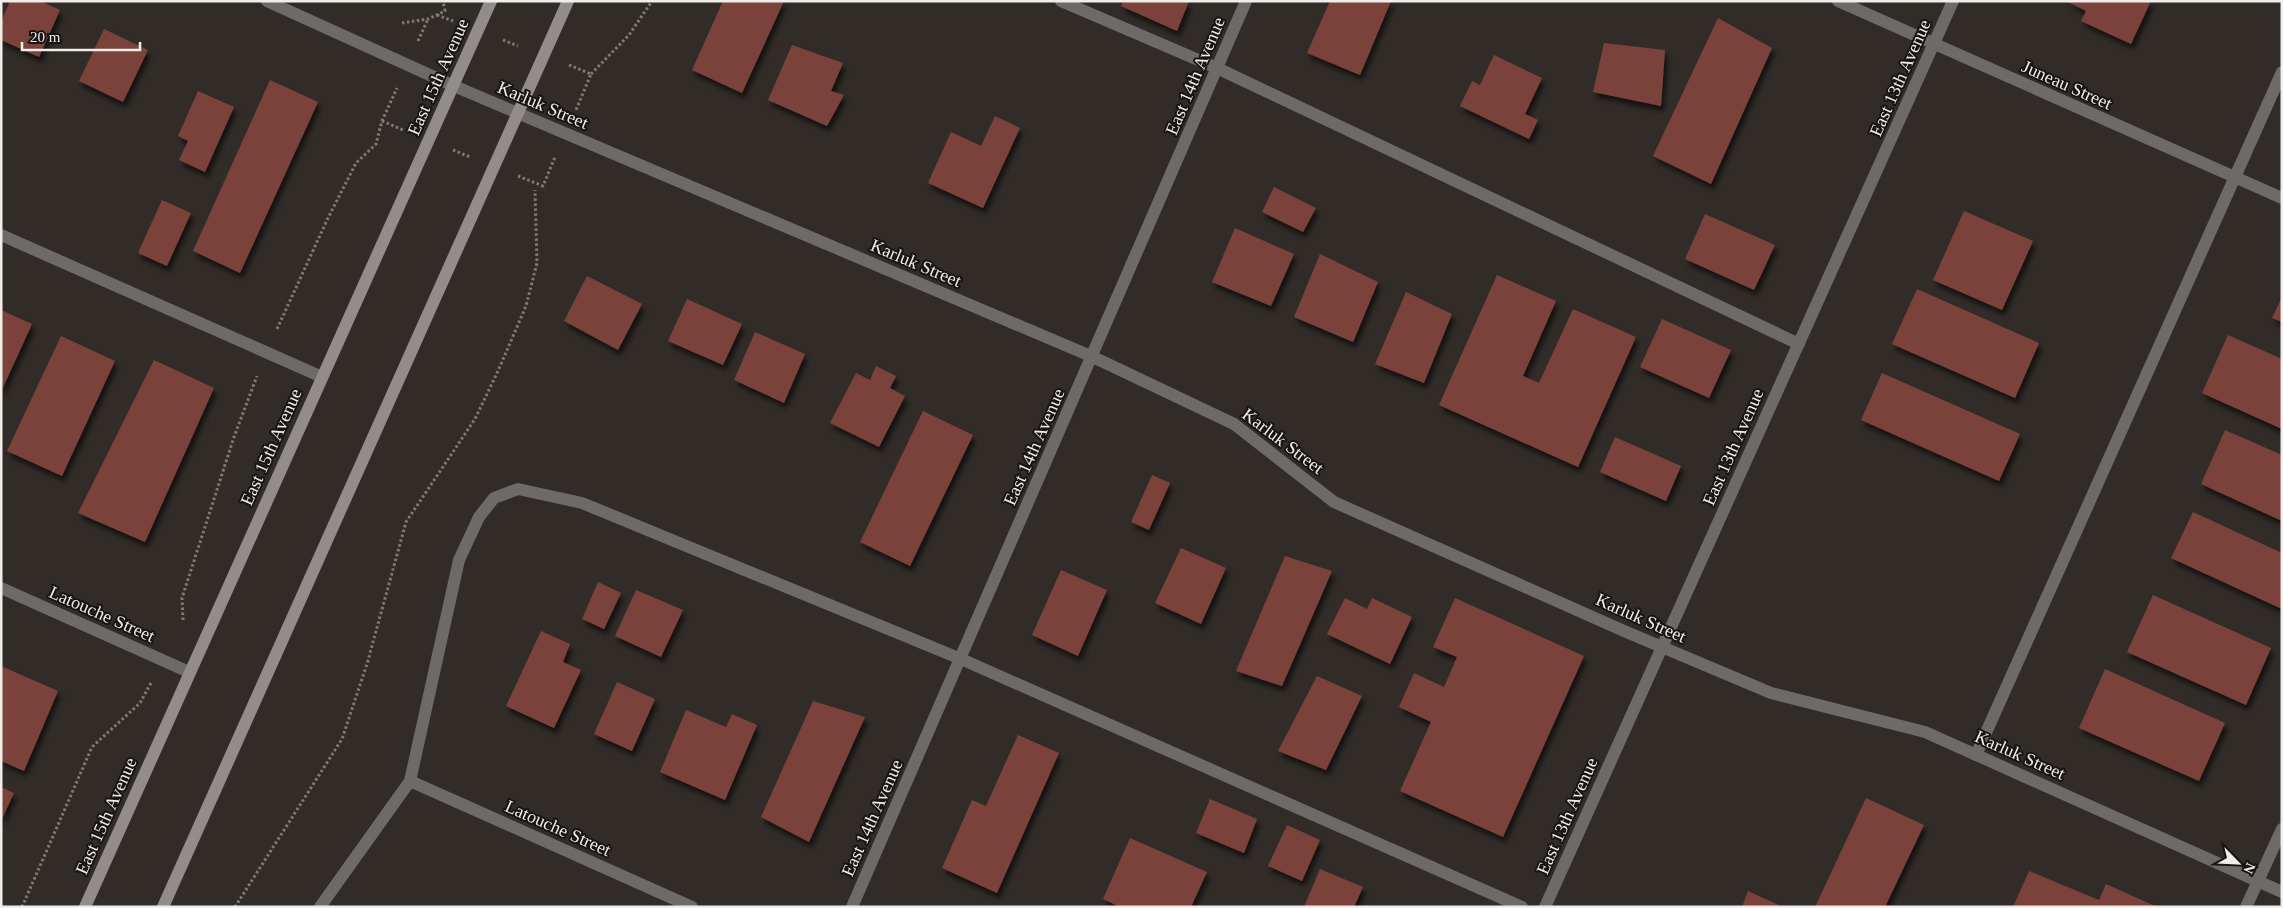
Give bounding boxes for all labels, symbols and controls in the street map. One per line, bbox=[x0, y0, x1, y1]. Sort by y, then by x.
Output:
street label: East 14th Avenue bbox=[1161, 14, 1229, 138]
street label: East 15th Avenue bbox=[403, 16, 473, 138]
street label: East 13th Avenue bbox=[1865, 17, 1935, 139]
scale bar bbox=[22, 20, 140, 52]
text: 20 m bbox=[30, 29, 61, 45]
street label: Juneau Street bbox=[2019, 56, 2115, 114]
street label: Karluk Street bbox=[495, 77, 591, 133]
street label: Karluk Street bbox=[868, 235, 964, 291]
street label: East 15th Avenue bbox=[236, 386, 306, 508]
street label: East 14th Avenue bbox=[999, 386, 1069, 508]
street label: East 13th Avenue bbox=[1698, 386, 1768, 508]
street label: Karluk Street bbox=[1238, 404, 1328, 478]
street label: Latouche Street bbox=[46, 582, 158, 646]
street label: Karluk Street bbox=[1593, 589, 1689, 647]
street label: Karluk Street bbox=[1972, 726, 2068, 784]
street label: East 15th Avenue bbox=[71, 755, 141, 877]
street label: East 13th Avenue bbox=[1532, 755, 1602, 877]
street label: East 14th Avenue bbox=[837, 757, 907, 879]
street label: Latouche Street bbox=[502, 796, 614, 860]
north arrow bbox=[2213, 838, 2263, 888]
text: N bbox=[2241, 860, 2258, 876]

